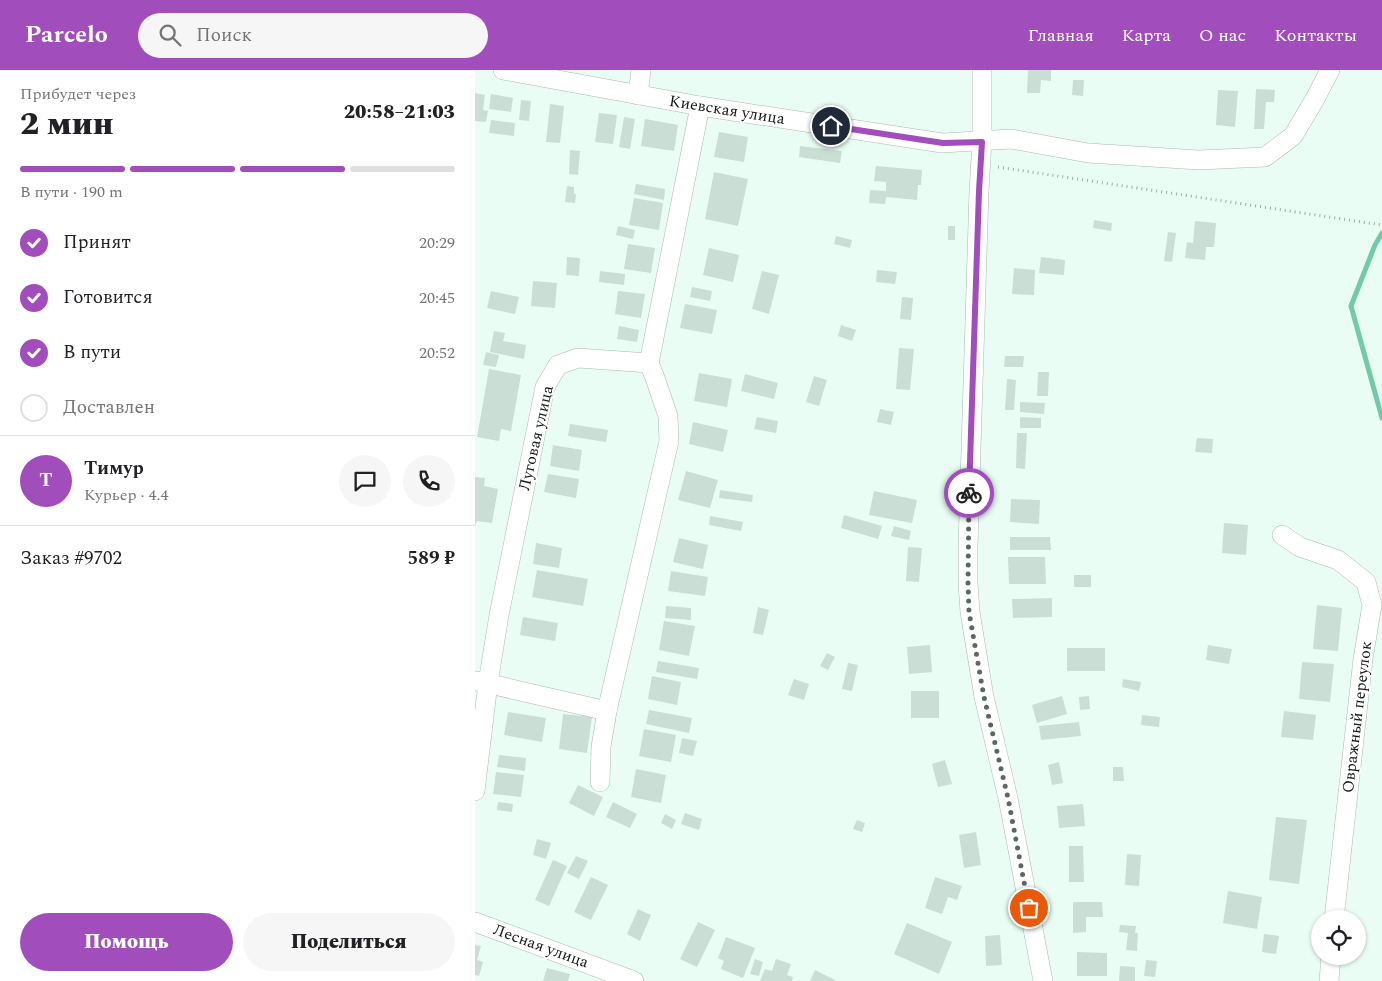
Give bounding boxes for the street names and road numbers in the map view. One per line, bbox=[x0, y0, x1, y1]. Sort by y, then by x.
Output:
street label: Киевская улица bbox=[667, 89, 787, 131]
street label: Луговая улица bbox=[512, 383, 560, 493]
street label: Овражный переулок bbox=[1336, 640, 1378, 794]
street label: Лесная улица bbox=[490, 918, 592, 974]

